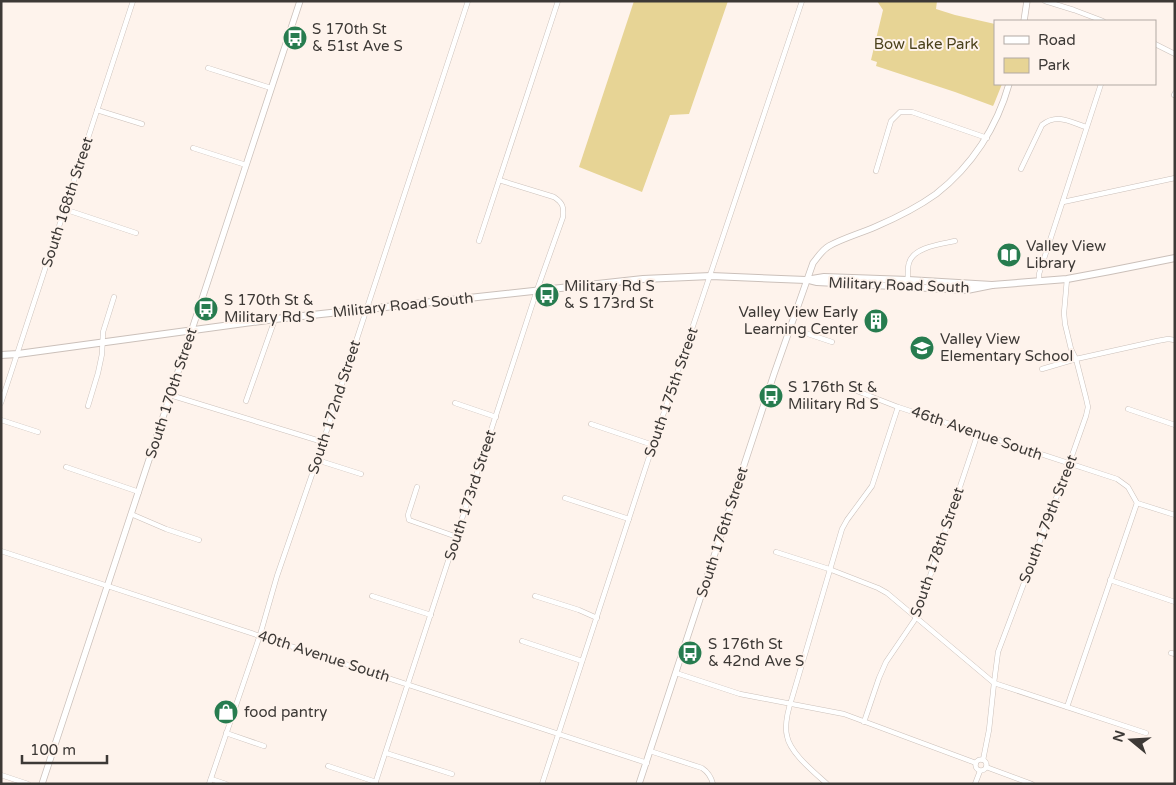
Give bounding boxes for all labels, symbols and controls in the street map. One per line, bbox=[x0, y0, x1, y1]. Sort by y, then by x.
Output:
place label: S 170th St & 51st Ave S bbox=[312, 20, 403, 55]
legend bbox=[994, 20, 1156, 85]
bus stop icon: S 170th St & 51st Ave S bbox=[282, 25, 308, 51]
text: Road bbox=[1038, 31, 1076, 49]
park label: Bow Lake Park bbox=[874, 35, 978, 53]
text: Park bbox=[1038, 56, 1070, 74]
street label: South 168th Street bbox=[37, 134, 97, 270]
place label: Valley View Library bbox=[1026, 237, 1106, 272]
library icon: Valley View Library bbox=[996, 242, 1022, 268]
street label: Military Road South bbox=[828, 274, 970, 296]
place label: Military Rd S & S 173rd St bbox=[564, 277, 655, 312]
bus stop icon: Military Rd S & S 173rd St bbox=[534, 282, 560, 308]
street label: Military Road South bbox=[332, 289, 474, 321]
place label: S 170th St & Military Rd S bbox=[224, 291, 315, 326]
bus stop icon: S 170th St & Military Rd S bbox=[193, 296, 219, 322]
place label: Valley View Early Learning Center bbox=[739, 303, 858, 338]
building icon: Valley View Early Learning Center bbox=[863, 308, 889, 334]
street label: South 175th Street bbox=[640, 324, 702, 459]
street label: South 170th Street bbox=[141, 325, 201, 461]
place label: Valley View Elementary School bbox=[940, 330, 1073, 365]
school or university icon: Valley View Elementary School bbox=[909, 335, 935, 361]
street label: South 172nd Street bbox=[304, 337, 364, 476]
place label: S 176th St & Military Rd S bbox=[788, 378, 879, 413]
bus stop icon: S 176th St & Military Rd S bbox=[758, 383, 784, 409]
street label: 46th Avenue South bbox=[909, 402, 1045, 464]
street label: South 173rd Street bbox=[440, 427, 500, 563]
street label: South 179th Street bbox=[1015, 452, 1081, 586]
street label: South 176th Street bbox=[692, 464, 752, 600]
street label: South 178th Street bbox=[906, 484, 968, 619]
street label: 40th Avenue South bbox=[256, 626, 392, 686]
place label: S 176th St & 42nd Ave S bbox=[708, 635, 804, 670]
bus stop icon: S 176th St & 42nd Ave S bbox=[677, 640, 703, 666]
shop icon: food pantry bbox=[213, 699, 239, 725]
place label: food pantry bbox=[244, 703, 327, 721]
north arrow bbox=[1106, 715, 1156, 765]
text: N bbox=[1109, 728, 1129, 744]
scale bar bbox=[22, 732, 108, 764]
text: 100 m bbox=[30, 741, 76, 759]

